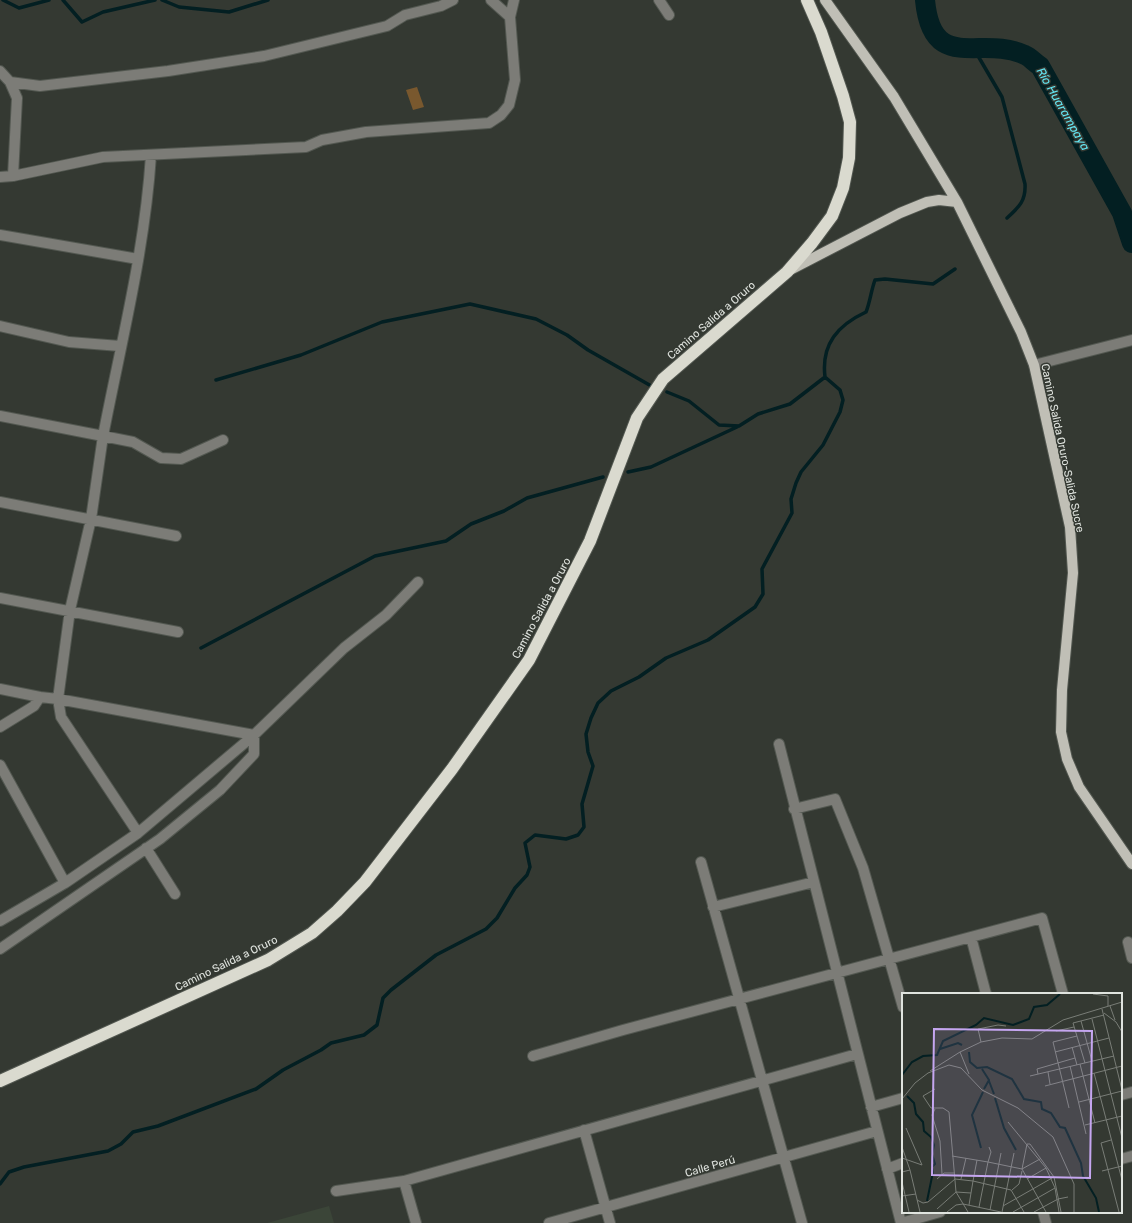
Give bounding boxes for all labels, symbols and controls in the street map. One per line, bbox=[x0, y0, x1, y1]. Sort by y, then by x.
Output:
water label: Río Huarampaya bbox=[1034, 65, 1092, 153]
street label: Camino Salida a Oruro bbox=[665, 279, 758, 362]
street label: Camino Salida Oruro-Salida Sucre bbox=[1038, 363, 1087, 534]
street label: Camino Salida a Oruro bbox=[509, 556, 574, 661]
street label: Camino Salida a Oruro bbox=[173, 933, 280, 994]
inset map bbox=[902, 993, 1122, 1213]
street label: Calle Perú bbox=[684, 1153, 737, 1180]

